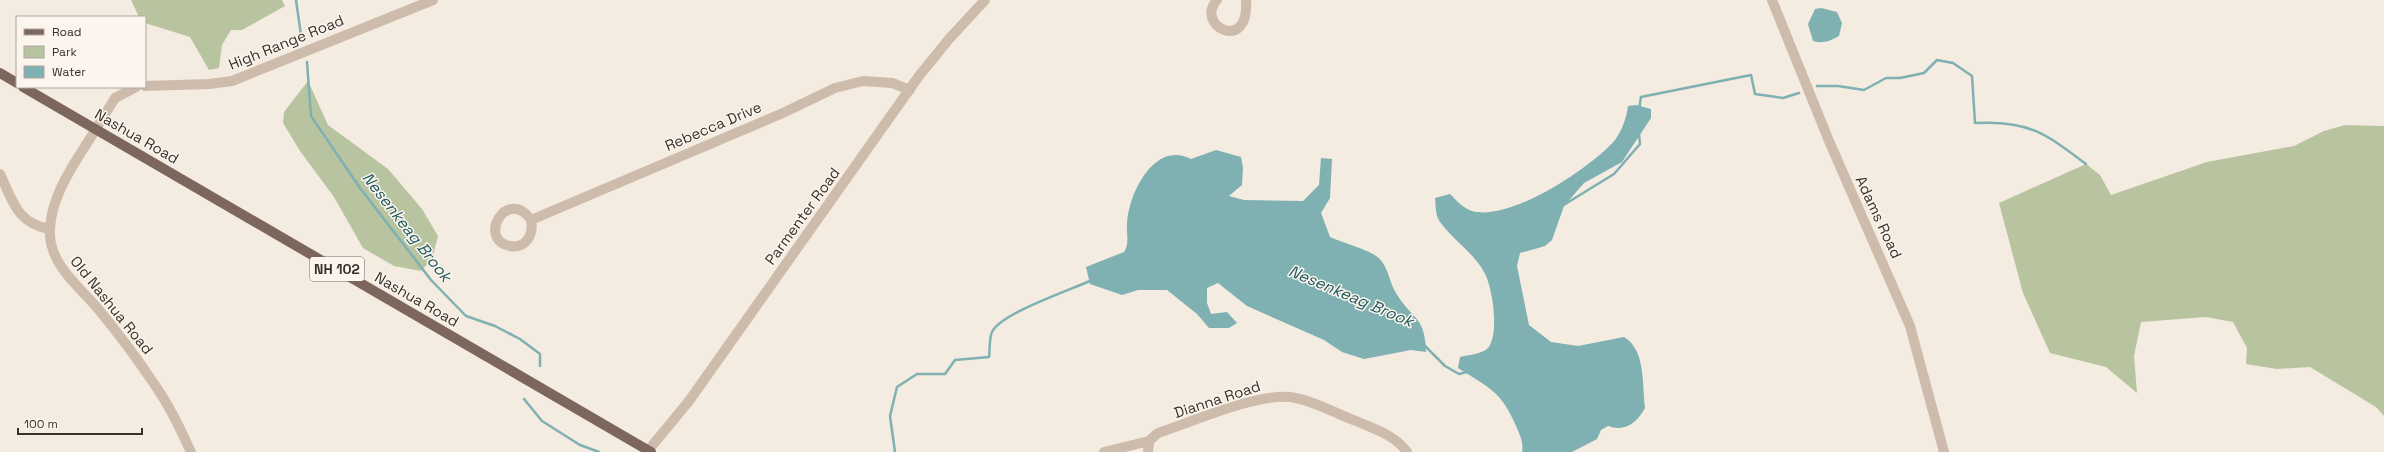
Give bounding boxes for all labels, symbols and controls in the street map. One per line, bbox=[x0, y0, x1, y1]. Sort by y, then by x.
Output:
street label: High Range Road bbox=[226, 10, 346, 74]
legend bbox=[16, 16, 146, 88]
text: Road bbox=[52, 24, 81, 40]
text: Park bbox=[52, 44, 77, 60]
text: Water bbox=[52, 64, 86, 80]
street label: Rebecca Drive bbox=[662, 97, 764, 155]
street label: Nashua Road bbox=[92, 104, 182, 168]
street label: Parmenter Road bbox=[760, 164, 844, 268]
water label: Nesenkeag Brook bbox=[358, 168, 458, 288]
street label: Adams Road bbox=[1852, 173, 1906, 261]
street label: Old Nashua Road bbox=[66, 252, 158, 358]
road number: NH 102 bbox=[310, 257, 364, 281]
water label: Nesenkeag Brook bbox=[1285, 260, 1419, 333]
street label: Nashua Road bbox=[372, 267, 462, 331]
street label: Dianna Road bbox=[1171, 376, 1263, 422]
scale bar bbox=[18, 410, 142, 436]
text: 100 m bbox=[24, 416, 58, 432]

